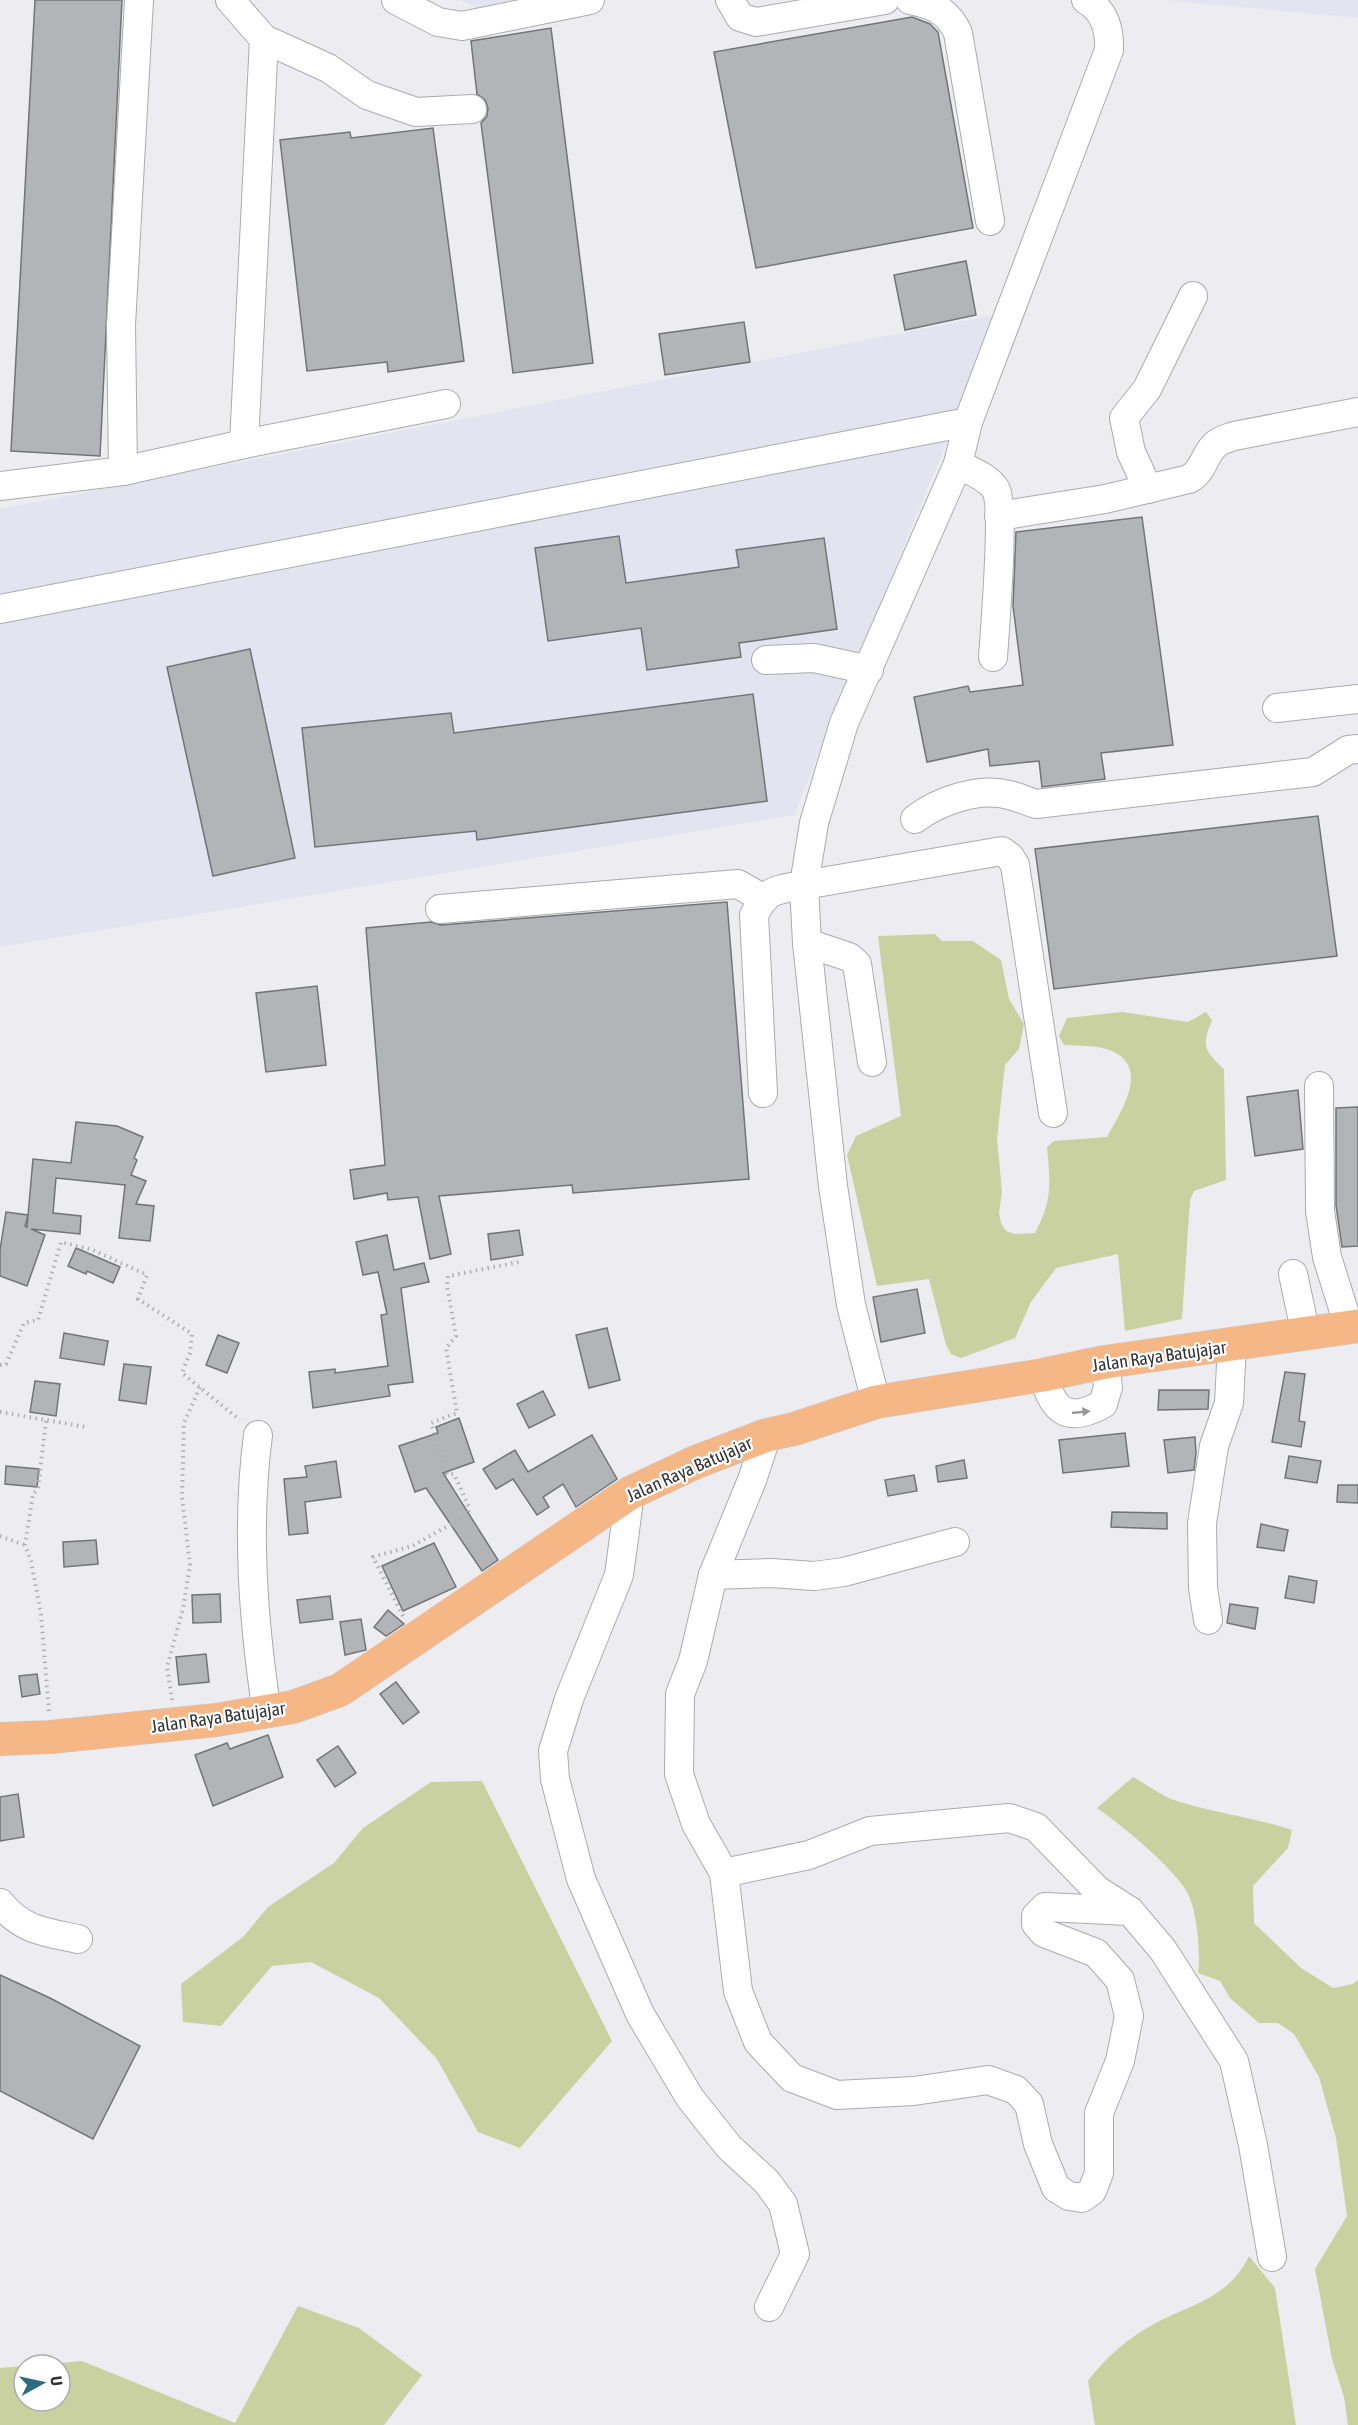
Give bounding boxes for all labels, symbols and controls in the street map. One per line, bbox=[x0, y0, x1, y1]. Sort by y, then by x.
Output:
street label: Jalan Raya Batujajar bbox=[1091, 1336, 1228, 1376]
one-way arrow bbox=[1072, 1407, 1091, 1416]
street label: Jalan Raya Batujajar bbox=[623, 1432, 756, 1506]
street label: Jalan Raya Batujajar bbox=[150, 1697, 287, 1737]
north arrow bbox=[12, 2353, 72, 2413]
text: U bbox=[47, 2375, 66, 2387]

